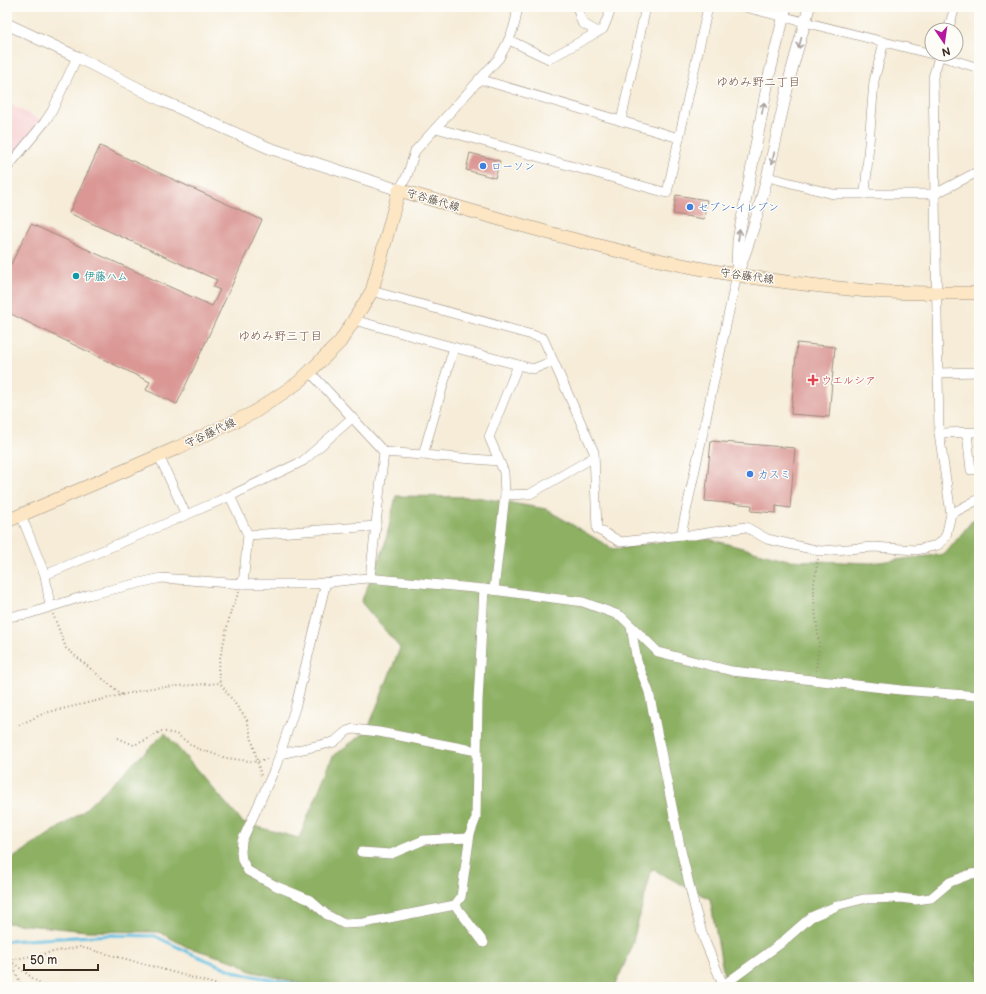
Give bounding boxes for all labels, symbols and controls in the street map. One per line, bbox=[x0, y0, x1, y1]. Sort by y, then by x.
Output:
north arrow bbox=[924, 22, 964, 62]
one-way arrow bbox=[795, 36, 803, 49]
text: N bbox=[941, 44, 952, 59]
district label: ゆめみ野二丁目 bbox=[716, 75, 800, 90]
one-way arrow bbox=[759, 102, 767, 115]
one-way arrow bbox=[768, 151, 776, 164]
place label: ローソン bbox=[491, 160, 535, 173]
marker: ローソン bbox=[478, 161, 488, 171]
street label: 守谷藤代線 bbox=[405, 186, 461, 214]
place label: セブン-イレブン bbox=[698, 201, 779, 214]
marker: セブン-イレブン bbox=[685, 202, 695, 212]
one-way arrow bbox=[735, 229, 743, 242]
street label: 守谷藤代線 bbox=[719, 266, 775, 286]
place label: 伊藤ハム bbox=[84, 270, 128, 283]
marker: 伊藤ハム bbox=[71, 271, 81, 281]
district label: ゆめみ野三丁目 bbox=[238, 329, 322, 344]
place label: ウエルシア bbox=[821, 374, 876, 387]
marker: ウエルシア bbox=[808, 375, 818, 385]
street label: 守谷藤代線 bbox=[182, 415, 238, 451]
place label: カスミ bbox=[758, 468, 791, 481]
marker: カスミ bbox=[745, 469, 755, 479]
scale bar bbox=[24, 946, 98, 972]
text: 50 m bbox=[30, 953, 57, 968]

